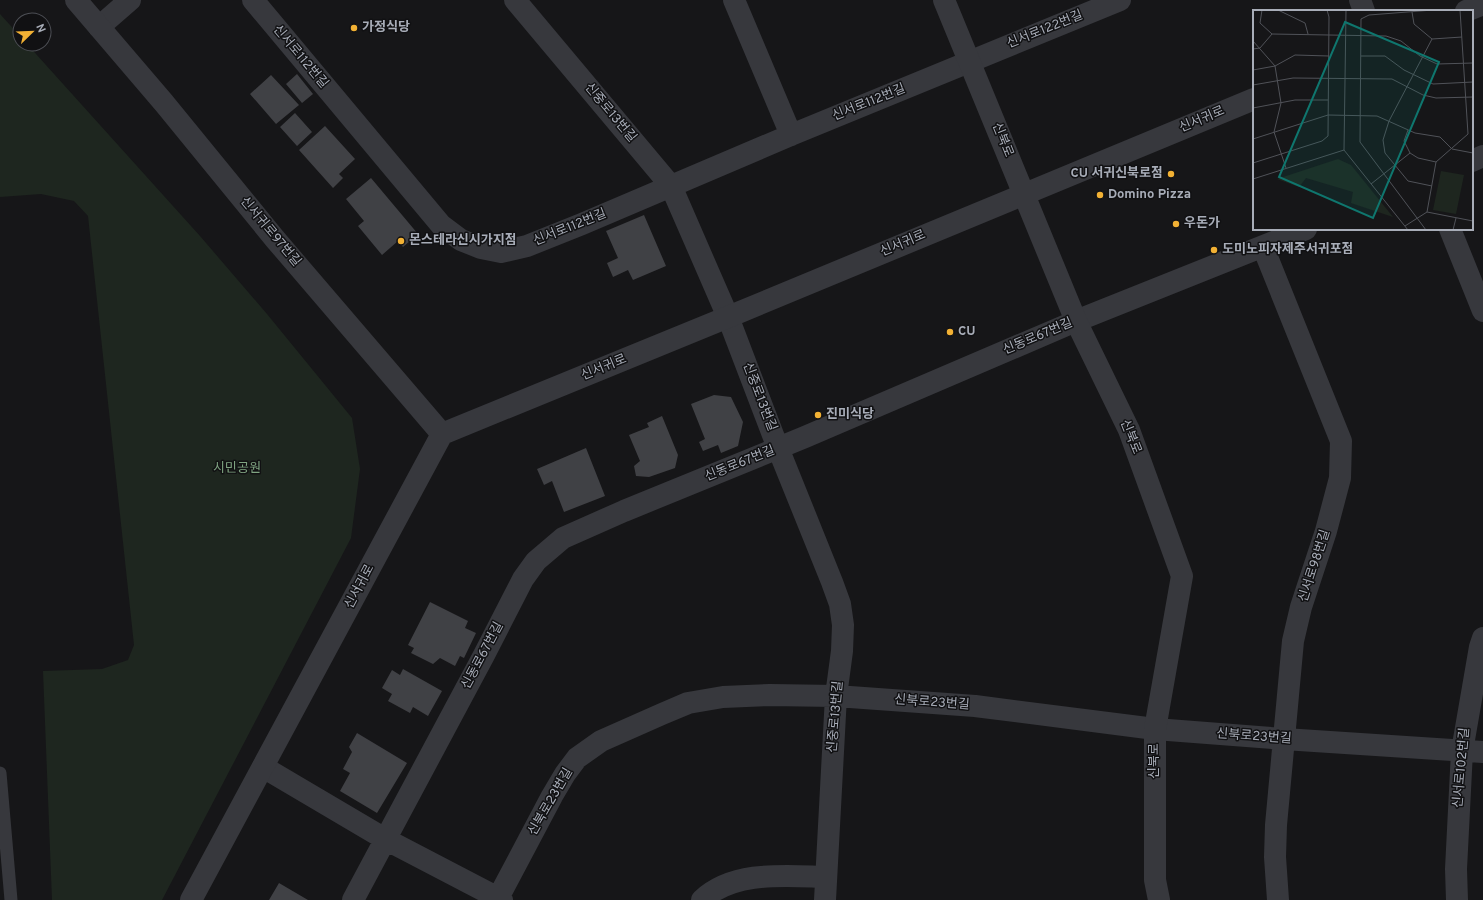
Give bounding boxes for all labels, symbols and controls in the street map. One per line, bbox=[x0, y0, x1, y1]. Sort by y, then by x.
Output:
street label: 신서로122번길 bbox=[1005, 7, 1085, 53]
inset map bbox=[1253, 10, 1473, 230]
north arrow bbox=[12, 12, 52, 52]
place label: 가정식당 bbox=[362, 20, 410, 36]
text: N bbox=[32, 22, 48, 35]
street label: 신서로112번길 bbox=[269, 22, 331, 92]
marker: 가정식당 bbox=[349, 23, 359, 33]
street label: 신중로13번길 bbox=[581, 80, 639, 146]
street label: 신서로112번길 bbox=[830, 81, 908, 125]
street label: 신서귀로 bbox=[1177, 103, 1227, 137]
street label: 신북로 bbox=[988, 120, 1016, 160]
place label: CU 서귀신북로점 bbox=[1070, 166, 1163, 182]
marker: CU 서귀신북로점 bbox=[1166, 169, 1176, 179]
place label: Domino Pizza bbox=[1108, 187, 1191, 203]
marker: Domino Pizza bbox=[1095, 190, 1105, 200]
street label: 신서귀로97번길 bbox=[236, 194, 304, 270]
street label: 신서로112번길 bbox=[531, 206, 609, 250]
place label: 우돈가 bbox=[1184, 216, 1220, 232]
marker: 우돈가 bbox=[1171, 219, 1181, 229]
street label: 신서귀로 bbox=[878, 227, 928, 261]
place label: 몬스테라신시가지점 bbox=[409, 233, 517, 249]
marker: 몬스테라신시가지점 bbox=[396, 236, 406, 246]
place label: 도미노피자제주서귀포점 bbox=[1222, 242, 1354, 258]
marker: 도미노피자제주서귀포점 bbox=[1209, 245, 1219, 255]
street label: 신동로67번길 bbox=[1001, 315, 1075, 359]
place label: CU bbox=[958, 324, 976, 340]
marker: CU bbox=[945, 327, 955, 337]
street label: 신서귀로 bbox=[579, 352, 629, 384]
street label: 신중로13번길 bbox=[739, 360, 779, 434]
place label: 진미식당 bbox=[826, 407, 874, 423]
marker: 진미식당 bbox=[813, 410, 823, 420]
street label: 신북로 bbox=[1116, 417, 1144, 457]
street label: 신동로67번길 bbox=[703, 443, 777, 485]
park label: 시민공원 bbox=[213, 461, 261, 477]
street label: 신서로98번길 bbox=[1296, 528, 1334, 604]
street label: 신서귀로 bbox=[342, 562, 378, 612]
street label: 신동로67번길 bbox=[459, 620, 507, 692]
street label: 신중로13번길 bbox=[825, 680, 847, 754]
street label: 신북로23번길 bbox=[894, 692, 970, 714]
street label: 신북로23번길 bbox=[1216, 726, 1292, 748]
street label: 신서로102번길 bbox=[1451, 727, 1473, 809]
street label: 신북로 bbox=[1147, 743, 1163, 779]
street label: 신북로23번길 bbox=[525, 765, 577, 839]

